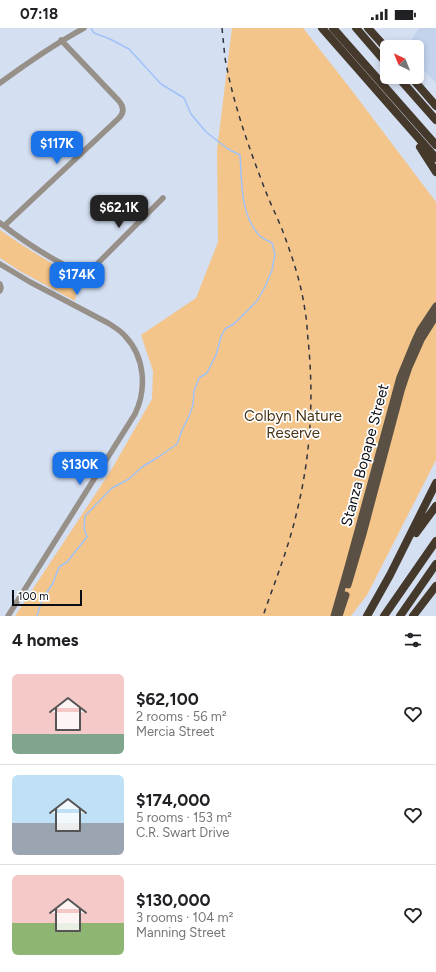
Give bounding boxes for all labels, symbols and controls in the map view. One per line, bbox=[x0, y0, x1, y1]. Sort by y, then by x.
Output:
text: 07:18 bbox=[20, 5, 58, 23]
north arrow bbox=[380, 40, 424, 84]
map controls bbox=[380, 40, 424, 84]
pin: $117K bbox=[29, 131, 85, 165]
text: $117K bbox=[40, 136, 74, 151]
pin: $62.1K bbox=[86, 195, 152, 229]
text: $62.1K bbox=[99, 200, 139, 215]
pin: $174K bbox=[49, 262, 105, 296]
text: $174K bbox=[59, 267, 95, 282]
street label: Stanza Bopape Street bbox=[337, 381, 393, 528]
park label: Colbyn Nature Reserve bbox=[244, 407, 342, 442]
pin: $130K bbox=[52, 452, 108, 486]
text: $130K bbox=[62, 457, 99, 472]
scale bar bbox=[12, 588, 82, 607]
text: 100 m bbox=[18, 590, 49, 603]
icon: filters bbox=[402, 629, 424, 651]
text: 4 homes bbox=[12, 630, 79, 650]
text: $62,100 bbox=[136, 689, 199, 709]
icon: home bbox=[44, 690, 92, 738]
icon: heart bbox=[402, 703, 424, 725]
text: 2 rooms · 56 m² bbox=[136, 709, 227, 724]
text: Mercia Street bbox=[136, 724, 215, 739]
text: $174,000 bbox=[136, 790, 210, 810]
icon: home bbox=[44, 791, 92, 839]
icon: heart bbox=[402, 804, 424, 826]
text: 5 rooms · 153 m² bbox=[136, 810, 232, 825]
text: C.R. Swart Drive bbox=[136, 825, 229, 840]
text: $130,000 bbox=[136, 890, 210, 910]
icon: home bbox=[44, 891, 92, 939]
icon: heart bbox=[402, 904, 424, 926]
text: 3 rooms · 104 m² bbox=[136, 910, 233, 925]
text: Manning Street bbox=[136, 925, 226, 940]

